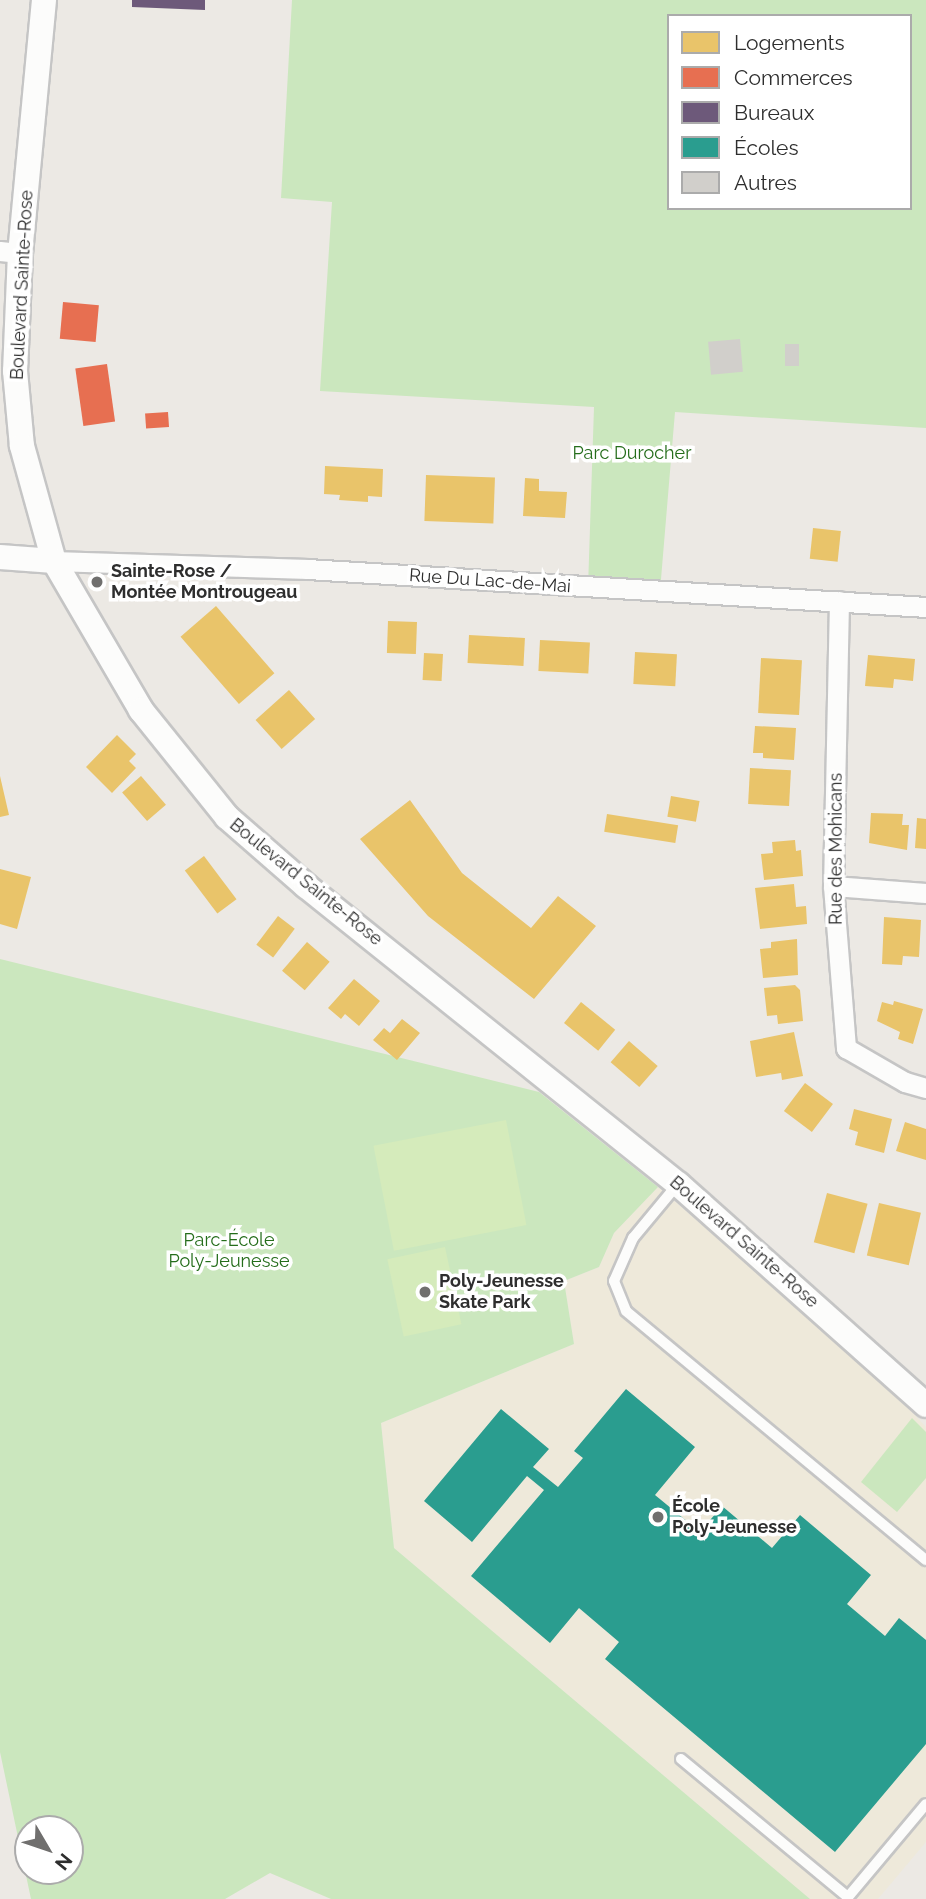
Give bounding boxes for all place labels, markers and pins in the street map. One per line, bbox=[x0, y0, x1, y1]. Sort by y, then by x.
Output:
place label: Sainte-Rose / Montée Montrougeau bbox=[111, 561, 297, 604]
marker: Sainte-Rose / Montée Montrougeau bbox=[89, 574, 105, 590]
place label: Poly-Jeunesse Skate Park bbox=[439, 1271, 564, 1314]
marker: Poly-Jeunesse Skate Park bbox=[417, 1284, 433, 1300]
place label: École Poly-Jeunesse bbox=[672, 1496, 797, 1538]
marker: École Poly-Jeunesse bbox=[650, 1509, 666, 1525]

